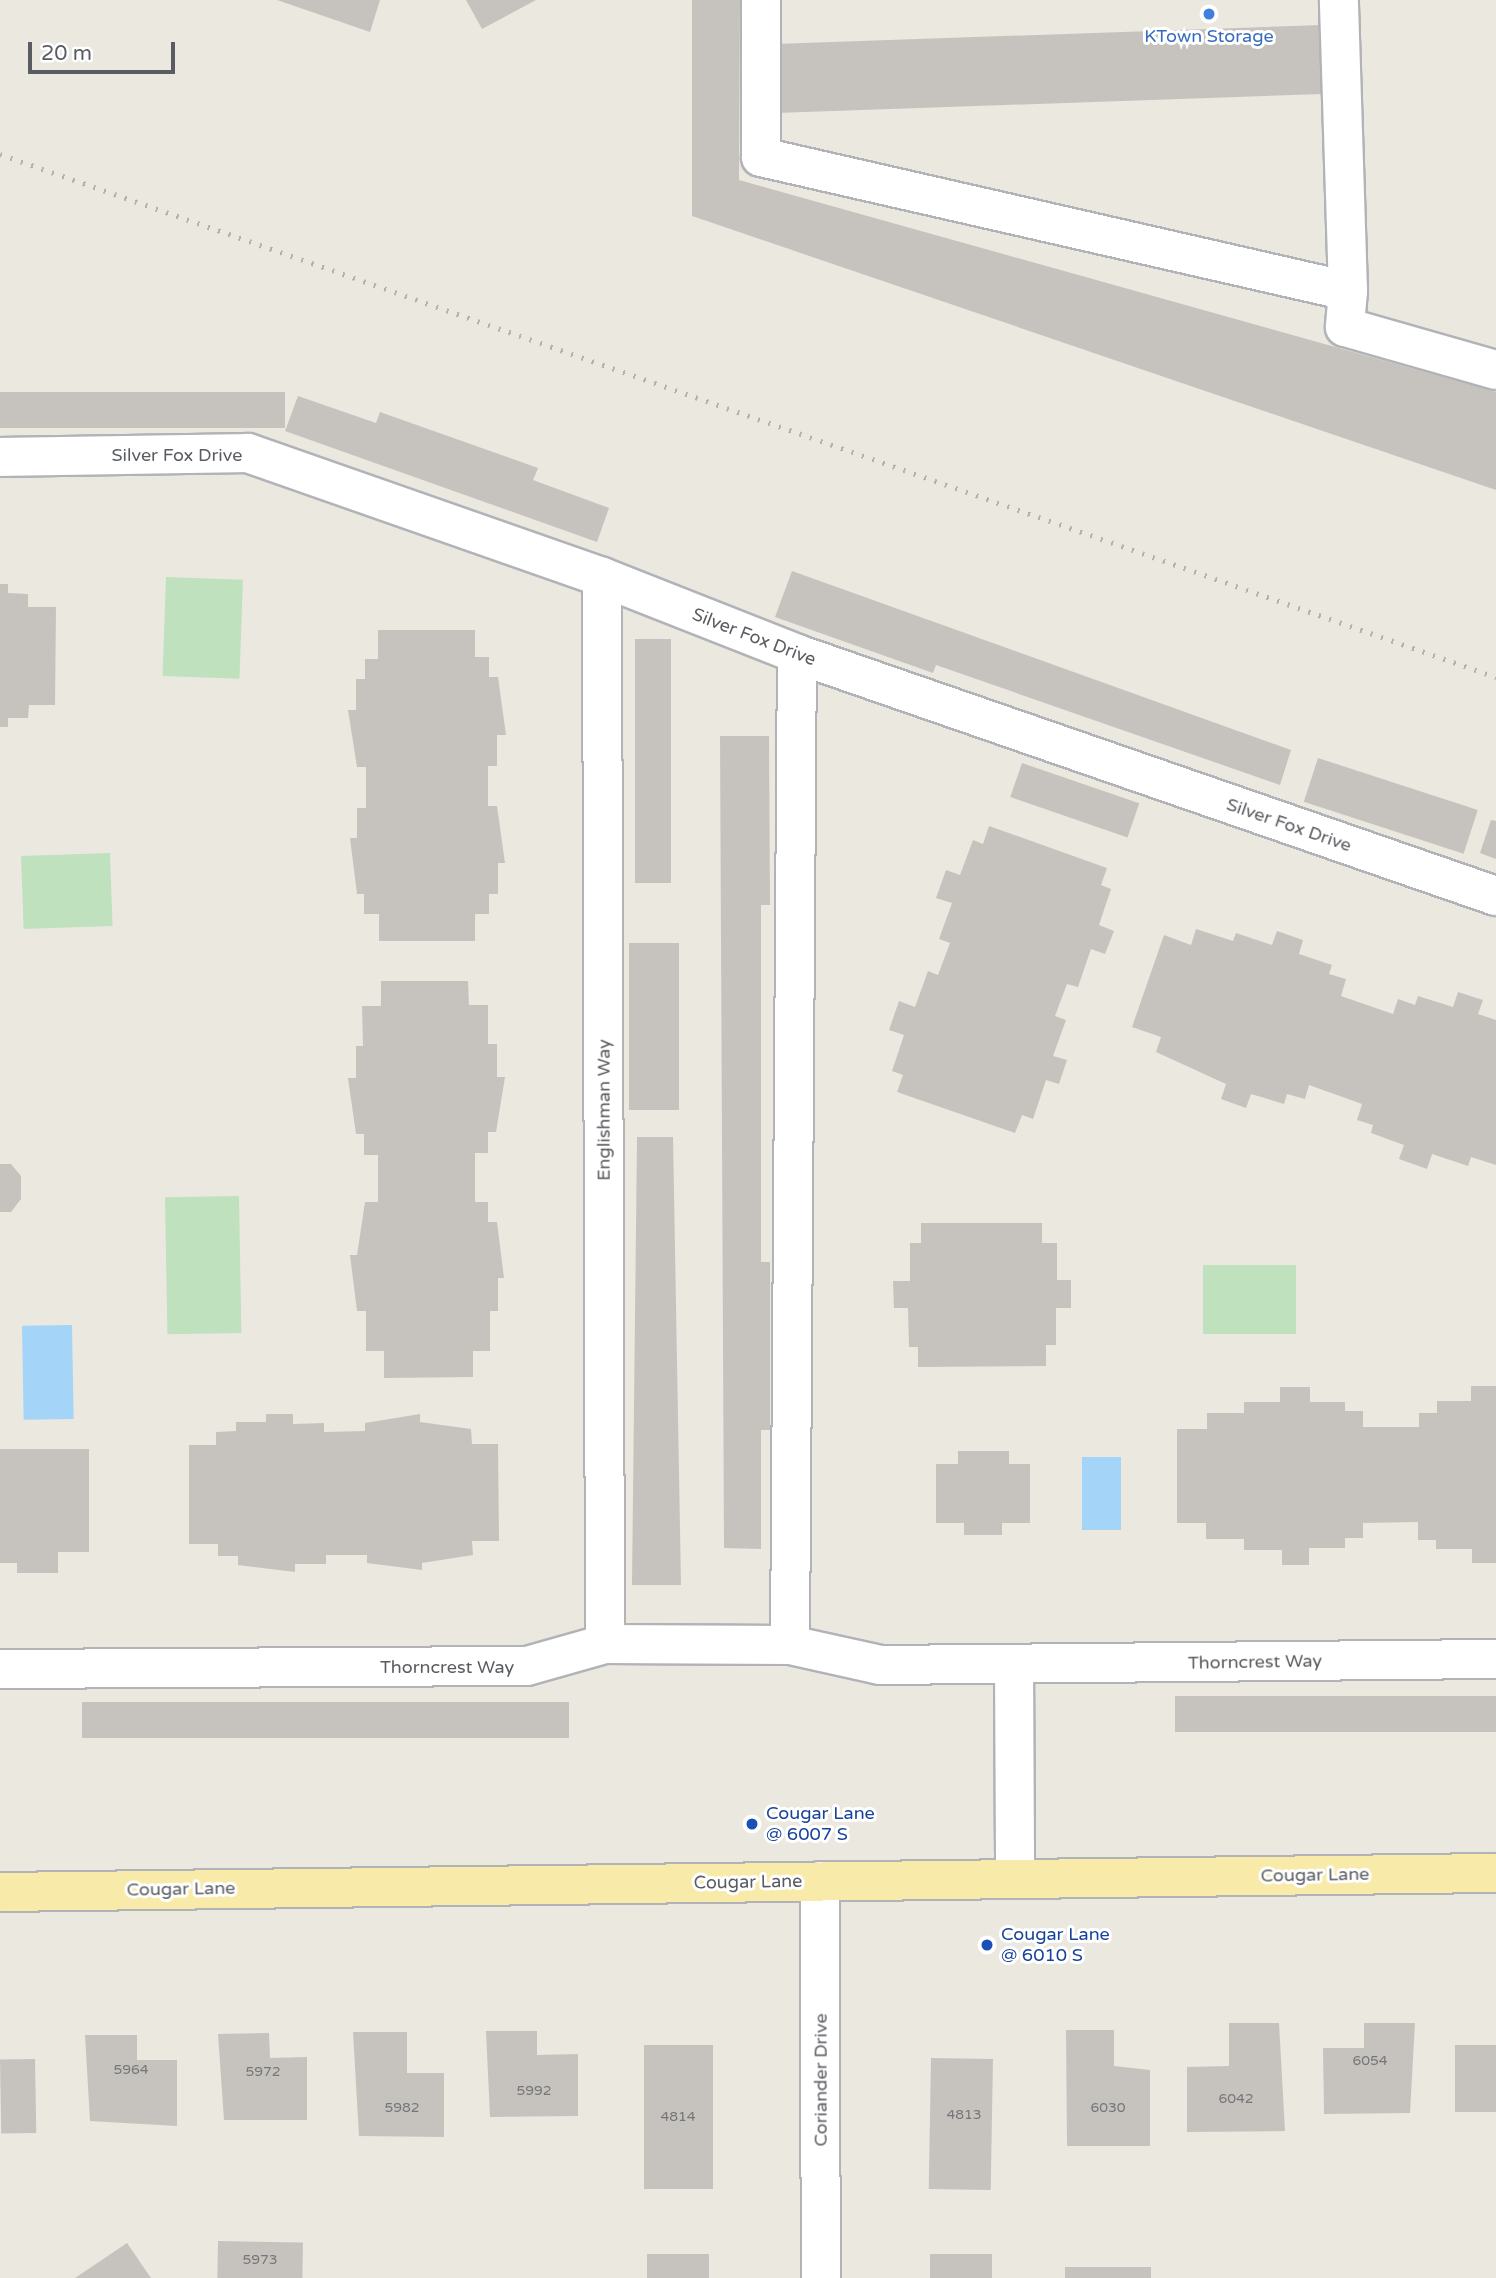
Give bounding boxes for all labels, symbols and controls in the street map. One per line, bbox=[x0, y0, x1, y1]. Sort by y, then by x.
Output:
marker: KTown Storage bbox=[1201, 6, 1217, 22]
place label: KTown Storage bbox=[1144, 25, 1274, 47]
scale bar bbox=[32, 28, 178, 72]
text: 20 m bbox=[41, 41, 92, 66]
street label: Silver Fox Drive bbox=[112, 444, 242, 466]
street label: Silver Fox Drive bbox=[689, 603, 819, 671]
street label: Silver Fox Drive bbox=[1224, 794, 1354, 856]
street label: Englishman Way bbox=[593, 1039, 615, 1181]
street label: Thorncrest Way bbox=[1188, 1650, 1322, 1674]
street label: Thorncrest Way bbox=[380, 1656, 514, 1678]
place label: Cougar Lane @ 6007 S bbox=[766, 1803, 875, 1846]
marker: Cougar Lane @ 6007 S bbox=[744, 1816, 760, 1832]
street label: Cougar Lane bbox=[1260, 1863, 1370, 1887]
street label: Cougar Lane bbox=[693, 1870, 803, 1894]
street label: Cougar Lane bbox=[126, 1877, 236, 1901]
place label: Cougar Lane @ 6010 S bbox=[1001, 1924, 1110, 1966]
marker: Cougar Lane @ 6010 S bbox=[979, 1937, 995, 1953]
street label: Coriander Drive bbox=[810, 2013, 832, 2147]
house number: 6054 bbox=[1352, 2053, 1388, 2069]
house number: 5964 bbox=[113, 2062, 149, 2078]
house number: 5972 bbox=[245, 2064, 281, 2080]
house number: 5992 bbox=[516, 2083, 552, 2099]
house number: 6042 bbox=[1218, 2091, 1254, 2107]
house number: 5982 bbox=[384, 2100, 420, 2116]
house number: 6030 bbox=[1090, 2100, 1126, 2116]
house number: 4813 bbox=[946, 2107, 982, 2123]
house number: 4814 bbox=[660, 2109, 696, 2125]
house number: 5973 bbox=[242, 2252, 278, 2268]

